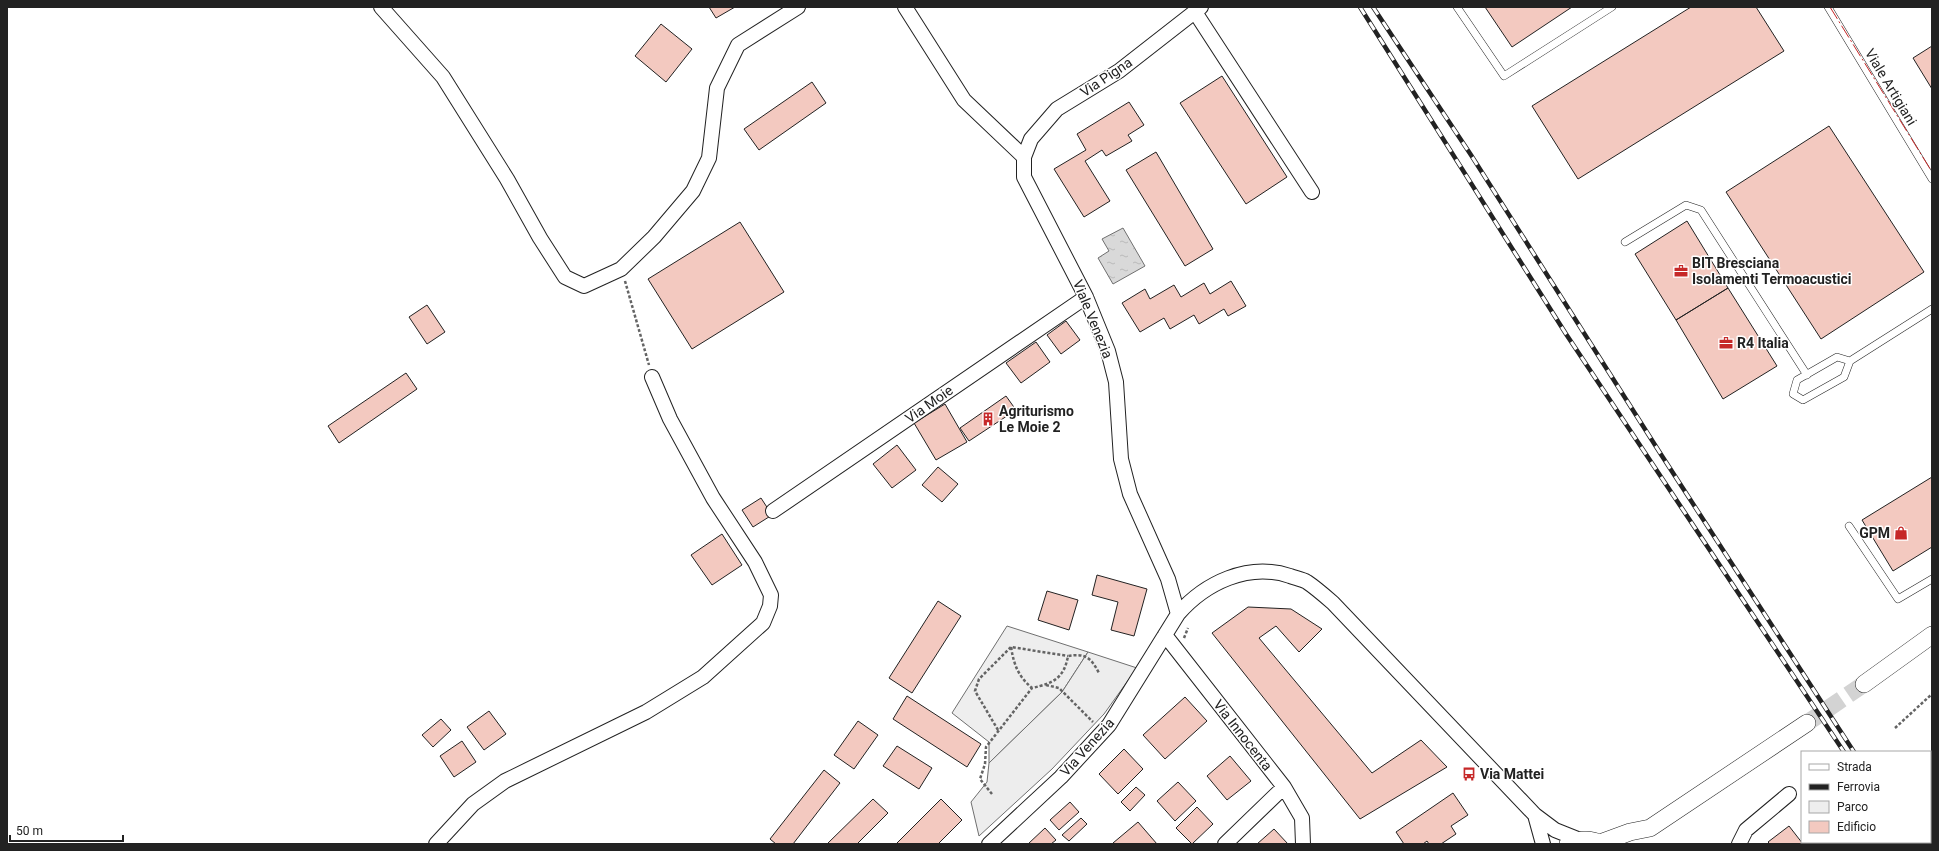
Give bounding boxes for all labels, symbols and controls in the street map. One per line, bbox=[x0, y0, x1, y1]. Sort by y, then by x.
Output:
street label: Viale Artigiani bbox=[1862, 46, 1920, 128]
street label: Via Pigna bbox=[1077, 54, 1135, 100]
place label: BIT Bresciana Isolamenti Termoacustici bbox=[1692, 255, 1852, 287]
office icon: BIT Bresciana Isolamenti Termoacustici bbox=[1673, 263, 1689, 279]
street label: Viale Venezia bbox=[1070, 277, 1116, 361]
office icon: R4 Italia bbox=[1718, 335, 1734, 351]
place label: R4 Italia bbox=[1737, 335, 1789, 351]
street label: Via Moie bbox=[902, 382, 956, 426]
place label: Agriturismo Le Moie 2 bbox=[999, 403, 1074, 435]
building icon: Agriturismo Le Moie 2 bbox=[980, 411, 996, 427]
place label: GPM bbox=[1859, 525, 1890, 541]
shop icon: GPM bbox=[1893, 525, 1909, 541]
street label: Via Innocenta bbox=[1210, 696, 1276, 774]
street label: Via Venezia bbox=[1057, 715, 1117, 779]
legend bbox=[1801, 751, 1931, 843]
text: Strada bbox=[1837, 760, 1872, 774]
bus stop icon: Via Mattei bbox=[1461, 766, 1477, 782]
place label: Via Mattei bbox=[1480, 766, 1544, 782]
text: Ferrovia bbox=[1837, 780, 1880, 794]
text: Parco bbox=[1837, 800, 1868, 814]
scale bar bbox=[10, 817, 123, 843]
text: Edificio bbox=[1837, 820, 1876, 834]
text: 50 m bbox=[16, 824, 43, 838]

